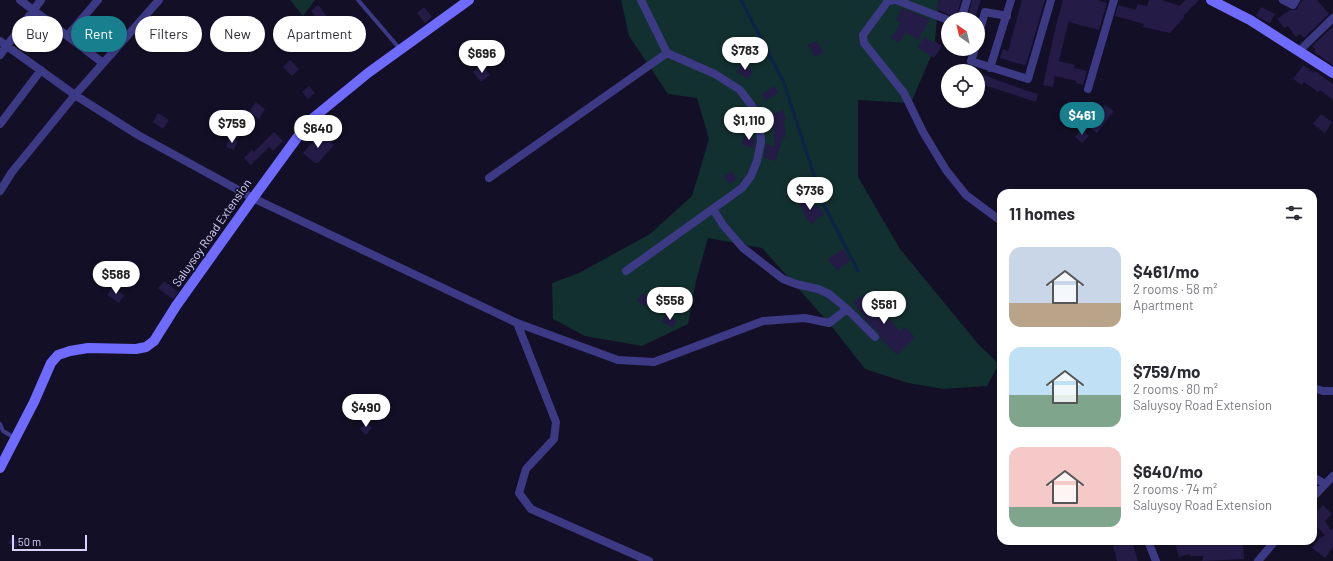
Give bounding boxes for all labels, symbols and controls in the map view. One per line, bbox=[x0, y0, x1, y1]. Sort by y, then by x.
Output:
north arrow bbox=[941, 12, 985, 56]
map controls bbox=[941, 12, 985, 108]
chip: Buy bbox=[12, 16, 63, 52]
chip: Rent bbox=[71, 16, 127, 52]
chip: Filters bbox=[135, 16, 202, 52]
chip: New bbox=[210, 16, 265, 52]
chip: Apartment bbox=[273, 16, 366, 52]
pin: $783 bbox=[721, 37, 769, 71]
pin: $696 bbox=[458, 40, 506, 74]
text: $783 bbox=[731, 42, 759, 58]
text: $696 bbox=[468, 45, 496, 61]
button: locate bbox=[941, 64, 985, 108]
pin: $461 bbox=[1058, 102, 1106, 136]
pin: $1,110 bbox=[716, 107, 782, 141]
text: $461 bbox=[1069, 107, 1095, 123]
pin: $759 bbox=[208, 110, 256, 144]
text: $1,110 bbox=[733, 112, 765, 128]
text: $759 bbox=[218, 115, 246, 131]
pin: $640 bbox=[294, 115, 342, 149]
text: $640 bbox=[303, 120, 333, 136]
street label: Saluysoy Road Extension bbox=[169, 176, 254, 289]
pin: $736 bbox=[786, 177, 834, 211]
text: $736 bbox=[796, 182, 824, 198]
icon: filters bbox=[1283, 202, 1305, 224]
text: 11 homes bbox=[1009, 203, 1075, 223]
pin: $588 bbox=[92, 261, 140, 295]
text: $461/mo bbox=[1133, 261, 1199, 281]
icon: home bbox=[1041, 263, 1089, 311]
text: $588 bbox=[102, 266, 130, 282]
text: 2 rooms · 58 m² bbox=[1133, 281, 1217, 297]
pin: $558 bbox=[646, 287, 694, 321]
pin: $581 bbox=[860, 291, 908, 325]
text: $558 bbox=[656, 292, 684, 308]
text: $581 bbox=[871, 296, 897, 312]
text: Apartment bbox=[1133, 297, 1194, 313]
text: $759/mo bbox=[1133, 361, 1201, 381]
icon: home bbox=[1041, 363, 1089, 411]
text: 2 rooms · 80 m² bbox=[1133, 381, 1218, 397]
pin: $490 bbox=[342, 394, 390, 428]
text: Saluysoy Road Extension bbox=[1133, 397, 1272, 413]
text: $490 bbox=[351, 399, 381, 415]
text: $640/mo bbox=[1133, 461, 1203, 481]
icon: home bbox=[1041, 463, 1089, 511]
text: 2 rooms · 74 m² bbox=[1133, 481, 1217, 497]
text: Saluysoy Road Extension bbox=[1133, 497, 1272, 513]
scale bar bbox=[12, 533, 87, 552]
text: 50 m bbox=[18, 535, 41, 548]

